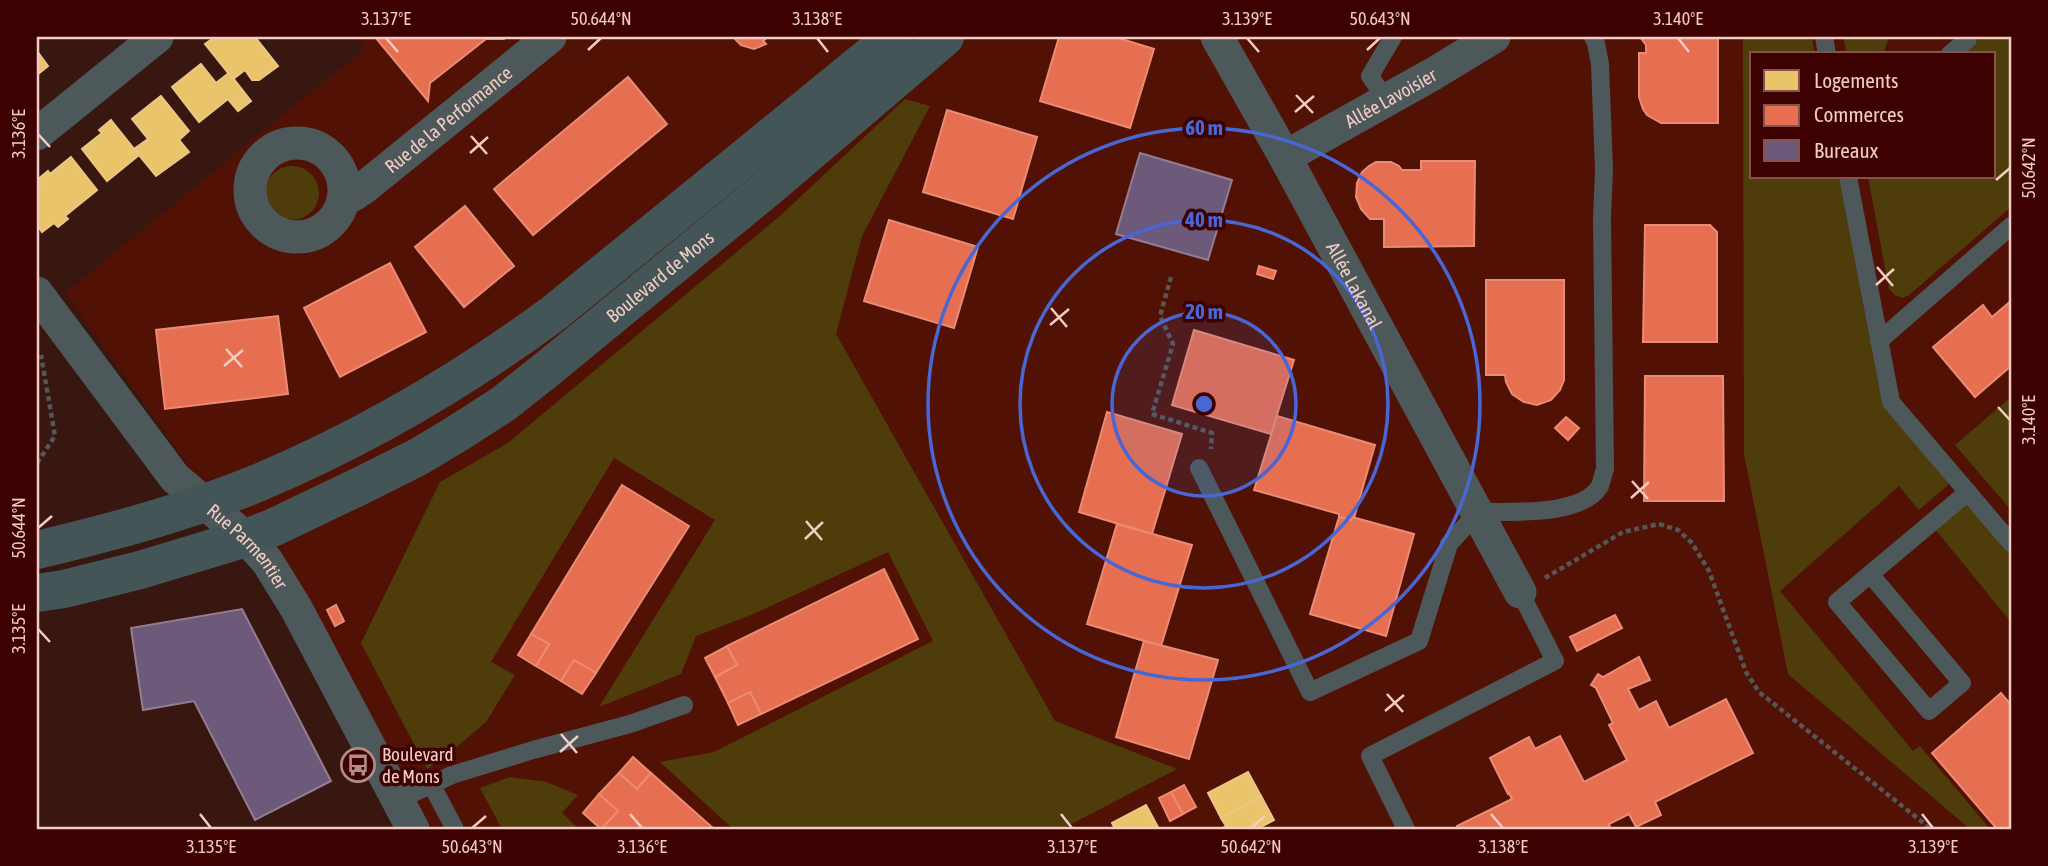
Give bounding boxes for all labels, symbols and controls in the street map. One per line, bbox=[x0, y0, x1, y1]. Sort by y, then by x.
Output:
text: 3.137°E bbox=[361, 8, 411, 29]
text: 50.644°N bbox=[570, 8, 632, 29]
text: 3.138°E bbox=[792, 8, 842, 29]
text: 3.139°E bbox=[1222, 8, 1272, 29]
text: 50.643°N bbox=[1349, 8, 1411, 29]
text: 3.140°E bbox=[1653, 8, 1703, 29]
legend bbox=[1750, 52, 1996, 178]
street label: Rue de la Performance bbox=[380, 61, 516, 177]
street label: Allée Lavoisier bbox=[1341, 63, 1441, 132]
text: Logements bbox=[1814, 68, 1898, 92]
text: Commerces bbox=[1814, 102, 1904, 126]
text: 3.136°E bbox=[8, 109, 29, 159]
text: 60 m bbox=[1185, 115, 1223, 139]
text: 50.642°N bbox=[2018, 137, 2039, 199]
text: Bureaux bbox=[1814, 138, 1879, 162]
text: 40 m bbox=[1184, 207, 1223, 231]
street label: Boulevard de Mons bbox=[602, 226, 718, 327]
street label: Allée Lakanal bbox=[1322, 238, 1387, 333]
text: 20 m bbox=[1185, 299, 1223, 323]
centre of rings bbox=[1192, 392, 1216, 416]
text: 3.140°E bbox=[2018, 395, 2039, 445]
text: 50.644°N bbox=[8, 497, 29, 559]
street label: Rue Parmentier bbox=[203, 499, 293, 593]
text: 3.135°E bbox=[8, 604, 29, 654]
place label: Boulevard de Mons bbox=[382, 743, 453, 787]
bus stop icon: Boulevard de Mons bbox=[339, 746, 377, 784]
text: 3.135°E bbox=[186, 836, 236, 857]
text: 50.643°N bbox=[441, 836, 503, 857]
text: 3.136°E bbox=[617, 836, 667, 857]
text: 3.137°E bbox=[1047, 836, 1097, 857]
text: 50.642°N bbox=[1220, 836, 1282, 857]
text: 3.138°E bbox=[1478, 836, 1528, 857]
text: 3.139°E bbox=[1908, 836, 1958, 857]

